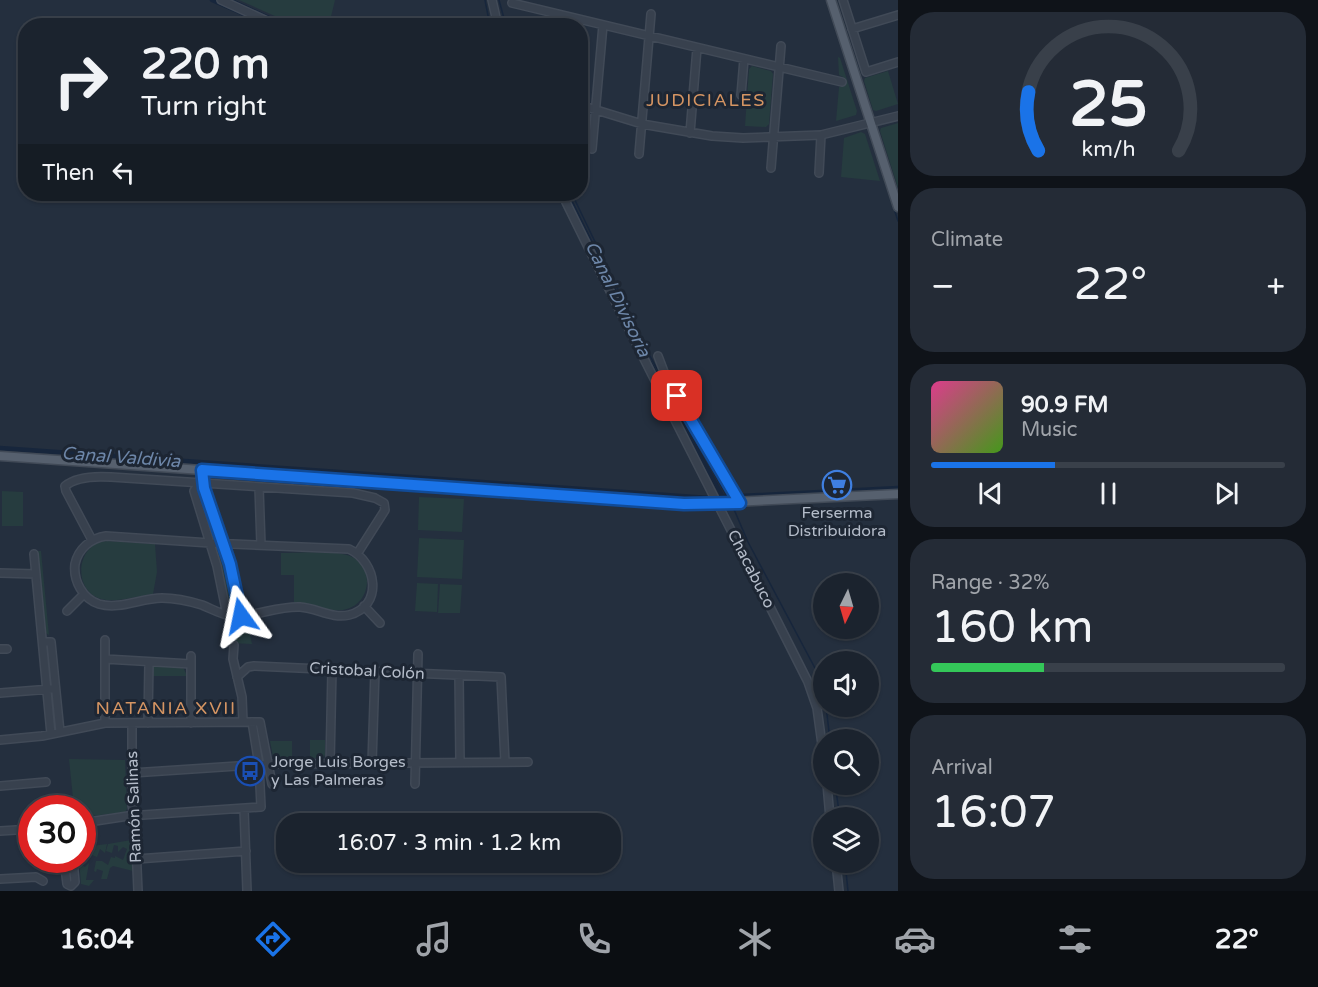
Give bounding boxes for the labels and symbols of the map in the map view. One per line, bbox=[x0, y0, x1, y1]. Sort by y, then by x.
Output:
district label: JUDICIALES bbox=[646, 89, 766, 111]
water label: Canal Divisoria bbox=[581, 238, 656, 361]
pin bbox=[651, 370, 702, 421]
water label: Canal Valdivia bbox=[61, 442, 182, 472]
supermarket icon: Ferserma Distribuidora bbox=[821, 469, 853, 501]
place label: Ferserma Distribuidora bbox=[788, 503, 886, 541]
street label: Chacabuco bbox=[723, 526, 779, 612]
north arrow bbox=[813, 573, 879, 639]
position arrow bbox=[209, 584, 273, 648]
street label: Cristobal Colón bbox=[309, 658, 425, 684]
district label: NATANIA XVII bbox=[95, 697, 237, 719]
street label: Ramón Salinas bbox=[122, 751, 146, 863]
place label: Jorge Luis Borges y Las Palmeras bbox=[271, 752, 406, 790]
bus stop icon: Jorge Luis Borges y Las Palmeras bbox=[234, 755, 266, 787]
speed limit sign: 30 bbox=[18, 795, 96, 873]

